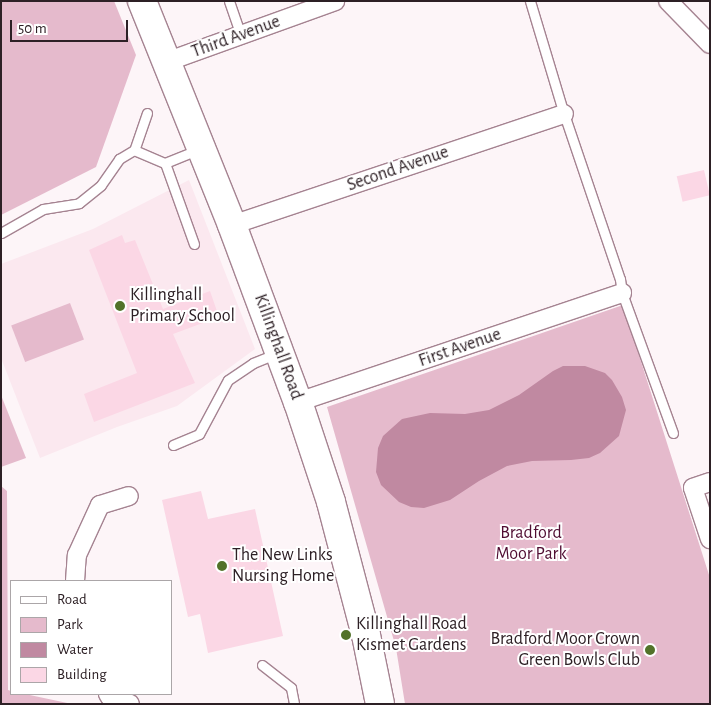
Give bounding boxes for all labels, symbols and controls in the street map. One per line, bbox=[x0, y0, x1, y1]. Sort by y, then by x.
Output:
scale bar bbox=[12, 10, 130, 42]
street label: Third Avenue bbox=[189, 11, 283, 63]
text: 50 m bbox=[18, 21, 47, 36]
street label: Second Avenue bbox=[344, 142, 452, 196]
place label: Killinghall Primary School bbox=[130, 285, 235, 328]
street label: Killinghall Road bbox=[249, 291, 307, 403]
marker: Killinghall Primary School bbox=[114, 300, 126, 312]
street label: First Avenue bbox=[416, 324, 504, 372]
park label: Bradford Moor Park bbox=[495, 523, 567, 566]
place label: The New Links Nursing Home bbox=[232, 545, 334, 588]
marker: The New Links Nursing Home bbox=[216, 560, 228, 572]
legend bbox=[10, 580, 172, 695]
text: Road bbox=[57, 592, 87, 607]
place label: Killinghall Road Kismet Gardens bbox=[356, 614, 467, 656]
text: Park bbox=[57, 617, 83, 632]
marker: Killinghall Road Kismet Gardens bbox=[340, 629, 352, 641]
place label: Bradford Moor Crown Green Bowls Club bbox=[490, 629, 640, 672]
text: Water bbox=[57, 642, 93, 657]
marker: Bradford Moor Crown Green Bowls Club bbox=[644, 644, 656, 656]
text: Building bbox=[57, 667, 107, 682]

